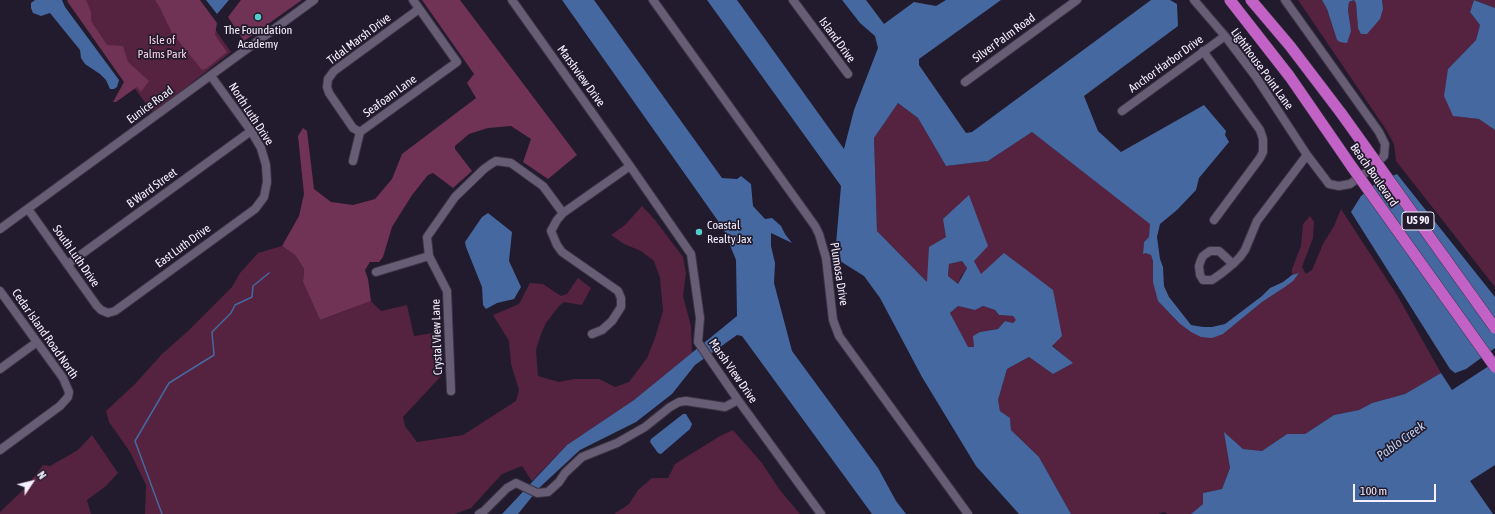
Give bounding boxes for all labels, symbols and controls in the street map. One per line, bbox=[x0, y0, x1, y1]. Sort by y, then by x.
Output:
street label: Tidal Marsh Drive bbox=[324, 10, 394, 68]
street label: Silver Palm Road bbox=[970, 10, 1038, 66]
marker: The Foundation Academy bbox=[253, 12, 263, 22]
street label: Island Drive bbox=[816, 15, 858, 65]
place label: The Foundation Academy bbox=[224, 23, 292, 51]
street label: Lighthouse Point Lane bbox=[1228, 26, 1296, 112]
street label: Anchor Harbor Drive bbox=[1126, 32, 1206, 96]
park label: Isle of Palms Park bbox=[138, 33, 186, 61]
street label: Marshview Drive bbox=[554, 43, 608, 109]
street label: Seafoam Lane bbox=[361, 72, 419, 120]
street label: North Luth Drive bbox=[225, 80, 277, 148]
street label: Eunice Road bbox=[124, 83, 176, 127]
street label: Beach Boulevard bbox=[1347, 141, 1401, 209]
street label: B Ward Street bbox=[124, 165, 180, 211]
road number: US 90 bbox=[1402, 212, 1434, 230]
place label: Coastal Realty Jax bbox=[707, 218, 752, 246]
street label: East Luth Drive bbox=[153, 221, 213, 271]
street label: South Luth Drive bbox=[49, 222, 103, 290]
marker: Coastal Realty Jax bbox=[694, 227, 704, 237]
street label: Plumosa Drive bbox=[827, 241, 851, 307]
street label: Cedar Island Road North bbox=[9, 286, 81, 382]
street label: Crystal View Lane bbox=[428, 299, 446, 375]
street label: Marsh View Drive bbox=[706, 336, 760, 406]
water label: Pablo Creek bbox=[1374, 418, 1428, 464]
north arrow bbox=[12, 462, 52, 502]
text: N bbox=[35, 469, 49, 481]
scale bar bbox=[1355, 476, 1438, 502]
text: 100 m bbox=[1360, 484, 1387, 498]

